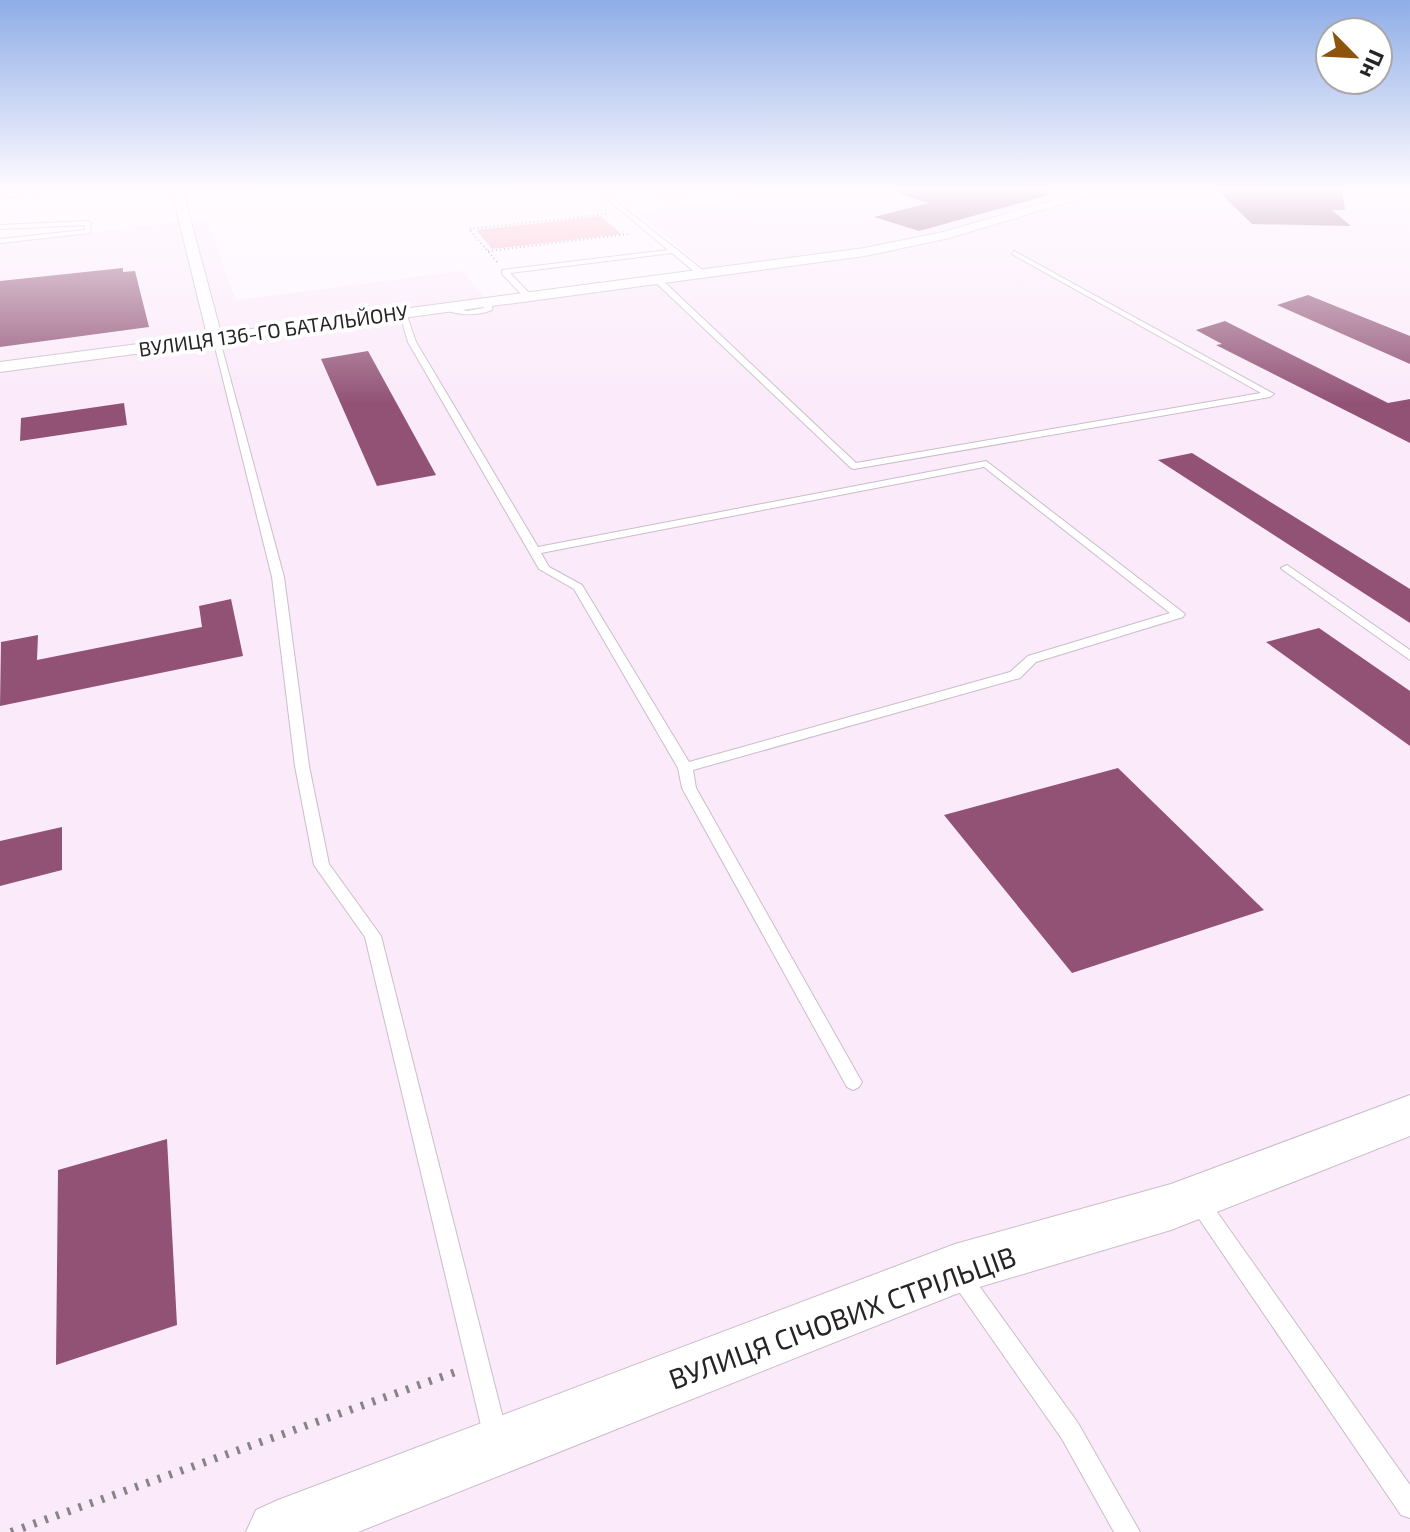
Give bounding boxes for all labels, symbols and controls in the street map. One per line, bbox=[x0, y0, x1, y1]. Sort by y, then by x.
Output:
north arrow bbox=[1314, 16, 1394, 96]
text: Пн bbox=[1355, 46, 1391, 83]
street label: ВУЛИЦЯ 136-ГО БАТАЛЬЙОНУ bbox=[137, 299, 410, 361]
street label: ВУЛИЦЯ СІЧОВИХ СТРІЛЬЦІВ bbox=[664, 1238, 1020, 1396]

